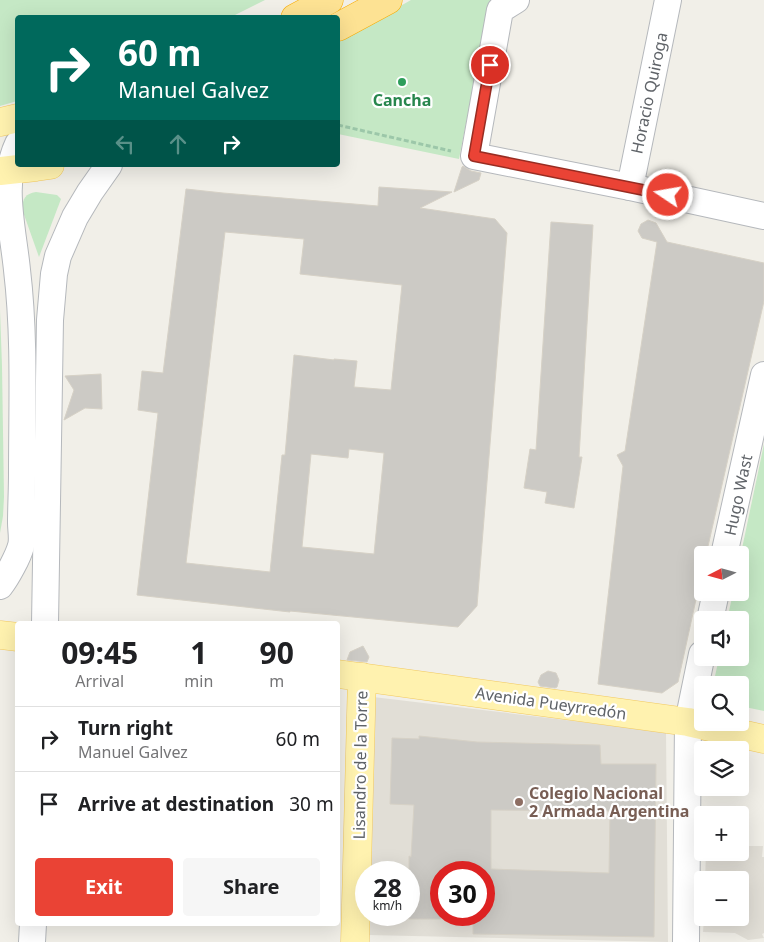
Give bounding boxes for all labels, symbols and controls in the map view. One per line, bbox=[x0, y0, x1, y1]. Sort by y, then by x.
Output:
text: 60 m bbox=[118, 29, 201, 76]
street label: Horacio Quiroga bbox=[625, 30, 673, 156]
icon: right bbox=[35, 35, 100, 100]
pin bbox=[469, 44, 511, 86]
icon: arrive bbox=[476, 51, 504, 79]
text: Manuel Galvez bbox=[118, 74, 269, 104]
marker: Cancha bbox=[396, 76, 408, 88]
place label: Cancha bbox=[373, 89, 431, 111]
icon: left bbox=[111, 130, 139, 158]
icon: ahead bbox=[164, 130, 192, 158]
icon: right bbox=[217, 130, 245, 158]
position arrow bbox=[641, 168, 693, 220]
street label: Hugo Wast bbox=[719, 452, 757, 538]
north arrow bbox=[694, 546, 749, 601]
map controls bbox=[694, 546, 749, 926]
button: sound bbox=[694, 611, 749, 666]
text: 09:45 bbox=[61, 632, 138, 673]
text: 1 bbox=[190, 632, 207, 673]
text: 90 bbox=[259, 632, 294, 673]
text: Arrival bbox=[75, 670, 124, 692]
text: min bbox=[184, 670, 213, 692]
text: m bbox=[269, 670, 284, 692]
button: search bbox=[694, 676, 749, 731]
street label: Avenida Pueyrredón bbox=[474, 682, 628, 724]
street label: Lisandro de la Torre bbox=[348, 690, 372, 840]
text: Turn right bbox=[78, 715, 173, 741]
icon: right bbox=[35, 725, 63, 753]
text: 60 m bbox=[276, 726, 320, 752]
text: Manuel Galvez bbox=[78, 741, 188, 763]
button: layers bbox=[694, 741, 749, 796]
place label: Colegio Nacional 2 Armada Argentina bbox=[529, 782, 689, 822]
icon: arrive bbox=[35, 790, 63, 818]
text: Arrive at destination bbox=[78, 791, 274, 817]
text: 30 m bbox=[289, 791, 334, 817]
marker: Colegio Nacional 2 Armada Argentina bbox=[513, 796, 525, 808]
button: + bbox=[694, 806, 749, 861]
button: Exit bbox=[35, 858, 173, 916]
button: Share bbox=[183, 858, 320, 916]
speed limit sign: 30 bbox=[430, 861, 495, 926]
text: 28 bbox=[373, 870, 402, 904]
button: − bbox=[694, 871, 749, 926]
text: km/h bbox=[373, 897, 402, 914]

